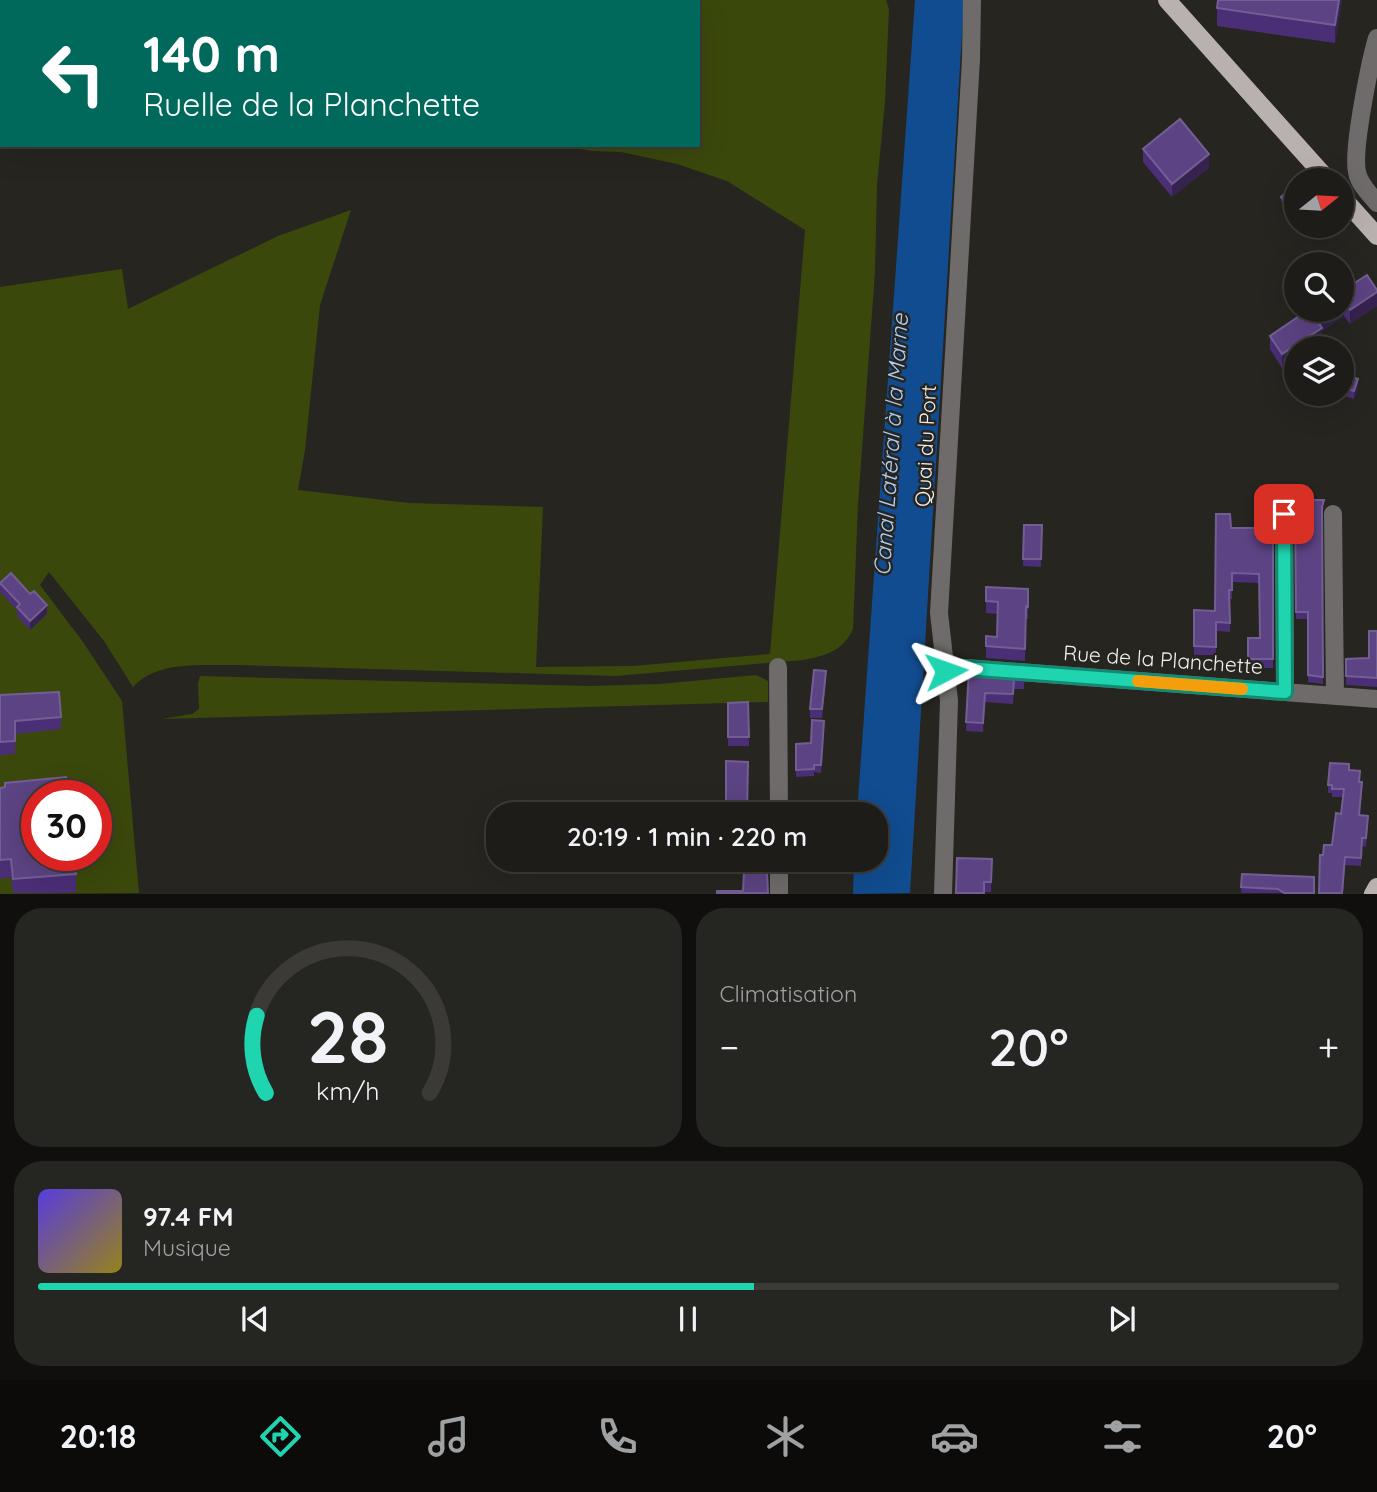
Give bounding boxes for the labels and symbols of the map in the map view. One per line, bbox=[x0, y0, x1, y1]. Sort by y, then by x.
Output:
north arrow bbox=[1284, 168, 1354, 238]
water label: Canal Latéral à la Marne bbox=[867, 312, 914, 577]
street label: Quai du Port bbox=[909, 384, 941, 508]
pin bbox=[1254, 484, 1314, 544]
position arrow bbox=[909, 634, 983, 708]
street label: Rue de la Planchette bbox=[1062, 639, 1264, 679]
speed limit sign: 30 bbox=[21, 780, 112, 871]

